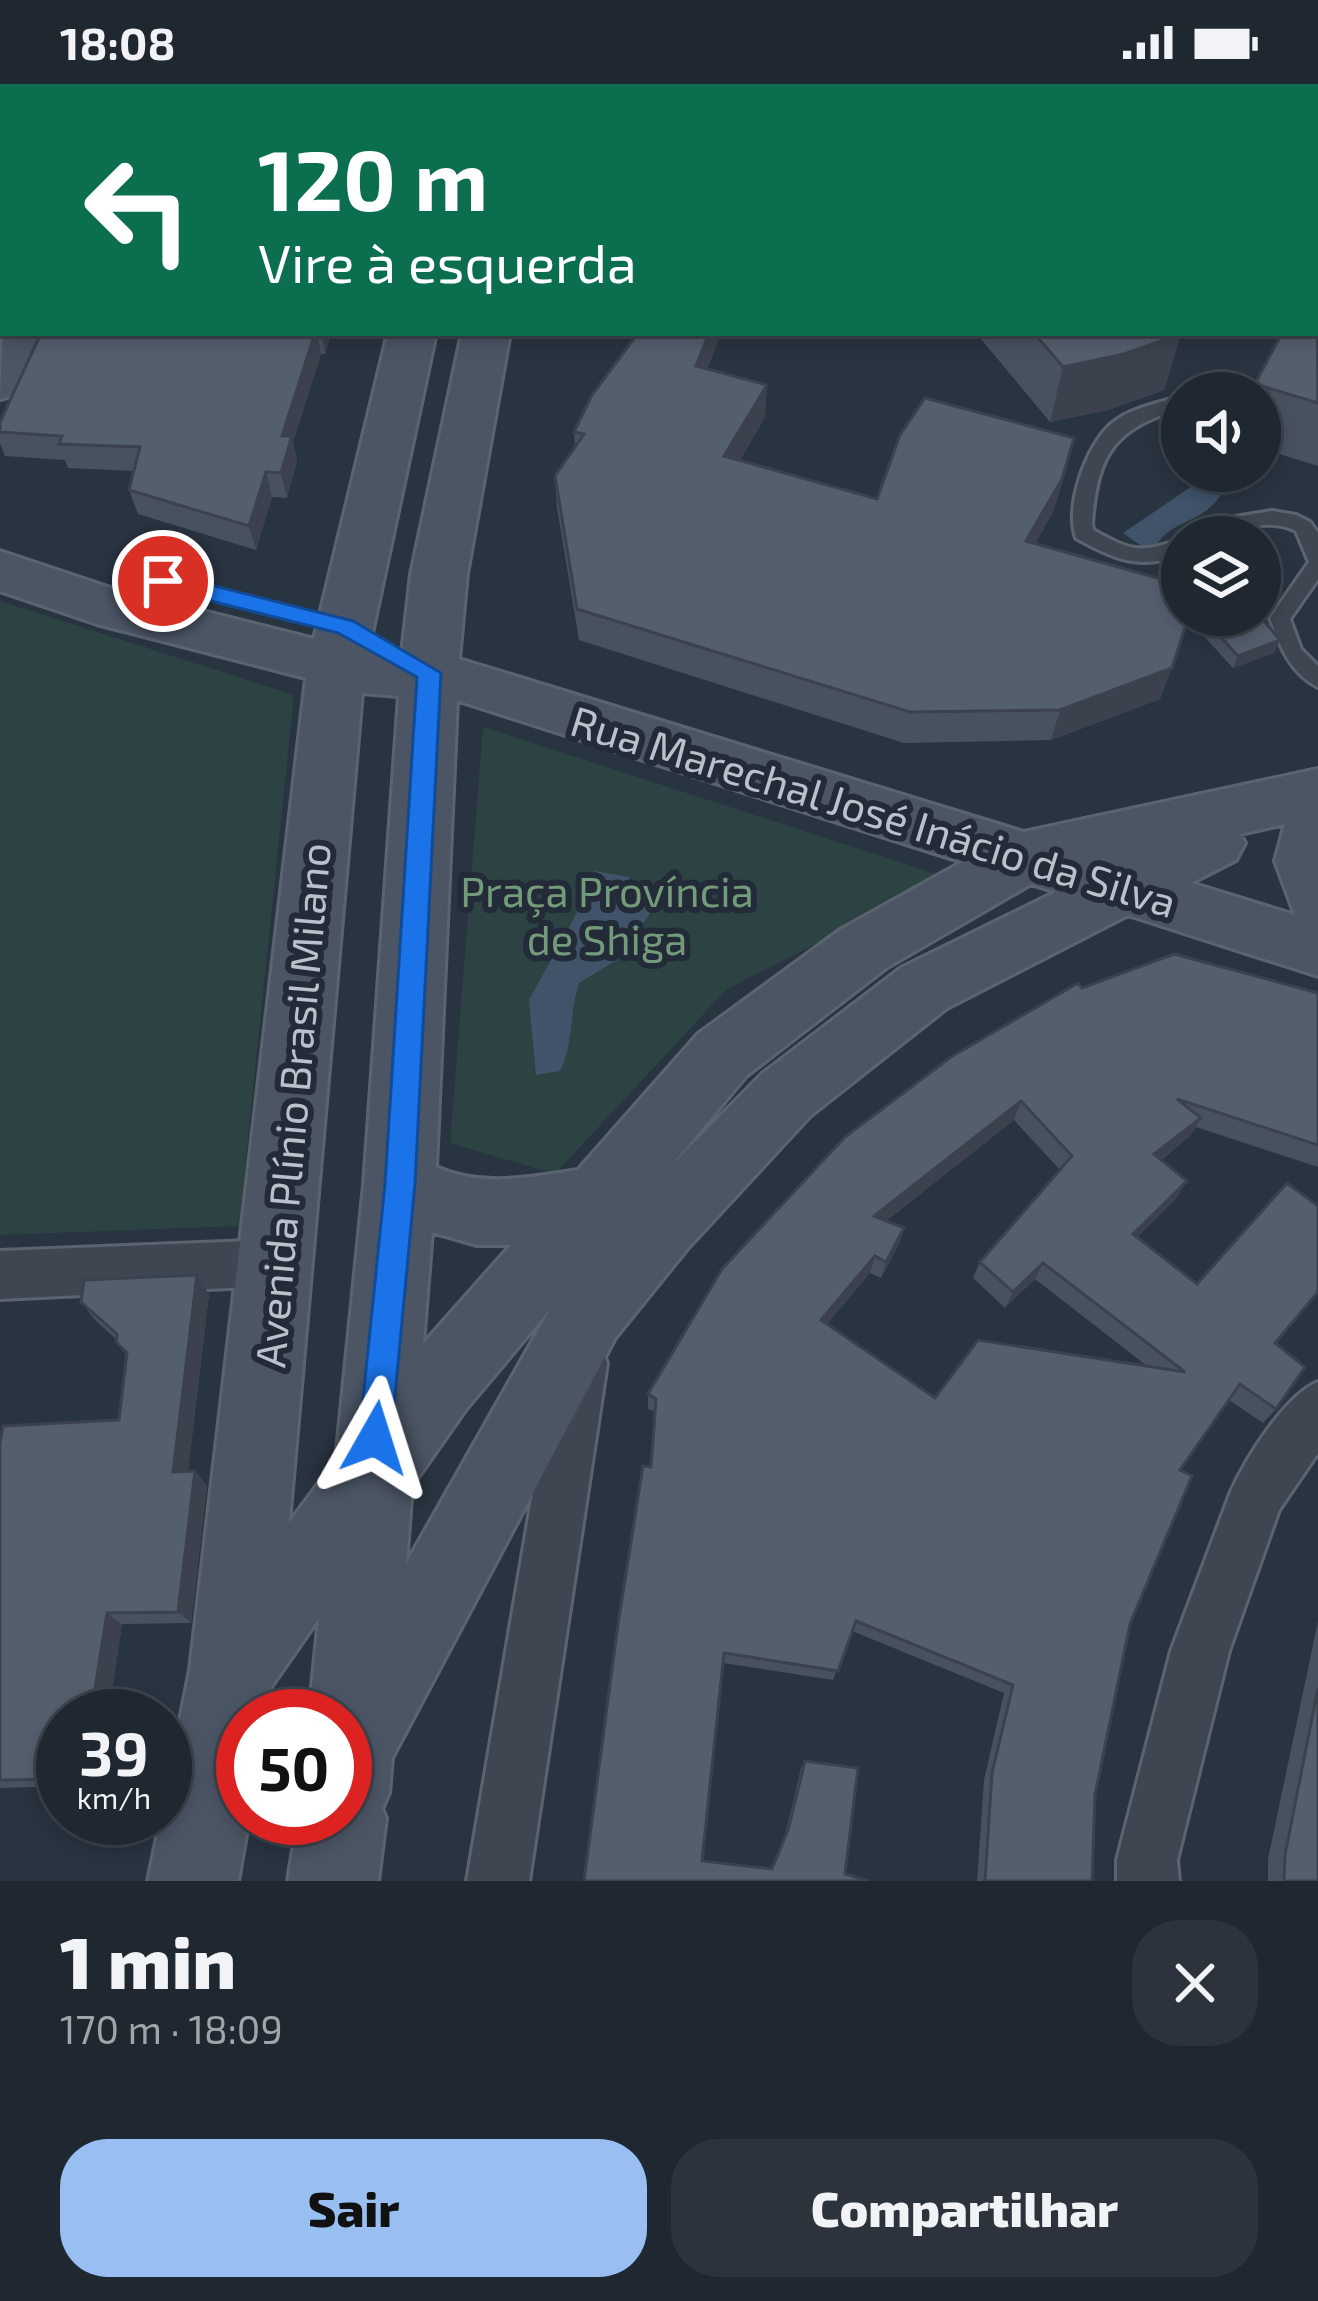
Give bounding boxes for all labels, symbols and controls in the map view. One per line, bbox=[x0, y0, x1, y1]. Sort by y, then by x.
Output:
text: 18:08 bbox=[60, 15, 175, 69]
text: 120 m bbox=[258, 127, 488, 228]
icon: left bbox=[60, 132, 216, 288]
text: Vire à esquerda bbox=[258, 229, 637, 294]
map controls bbox=[1161, 372, 1281, 636]
button: sound bbox=[1161, 372, 1281, 492]
button: layers bbox=[1161, 516, 1281, 636]
pin bbox=[112, 530, 214, 632]
icon: arrive bbox=[130, 548, 196, 614]
street label: Rua Marechal José Inácio da Silva bbox=[565, 694, 1183, 926]
street label: Avenida Plínio Brasil Milano bbox=[243, 841, 339, 1369]
park label: Praça Província de Shiga bbox=[460, 865, 754, 963]
position arrow bbox=[312, 1375, 438, 1501]
speed limit sign: 50 bbox=[216, 1689, 372, 1845]
text: 39 bbox=[79, 1716, 149, 1788]
text: km/h bbox=[77, 1779, 151, 1815]
text: 1 min bbox=[60, 1917, 236, 2003]
button: close bbox=[1132, 1920, 1258, 2046]
text: 170 m · 18:09 bbox=[60, 2005, 283, 2052]
button: Sair bbox=[60, 2139, 647, 2277]
button: Compartilhar bbox=[671, 2139, 1258, 2277]

